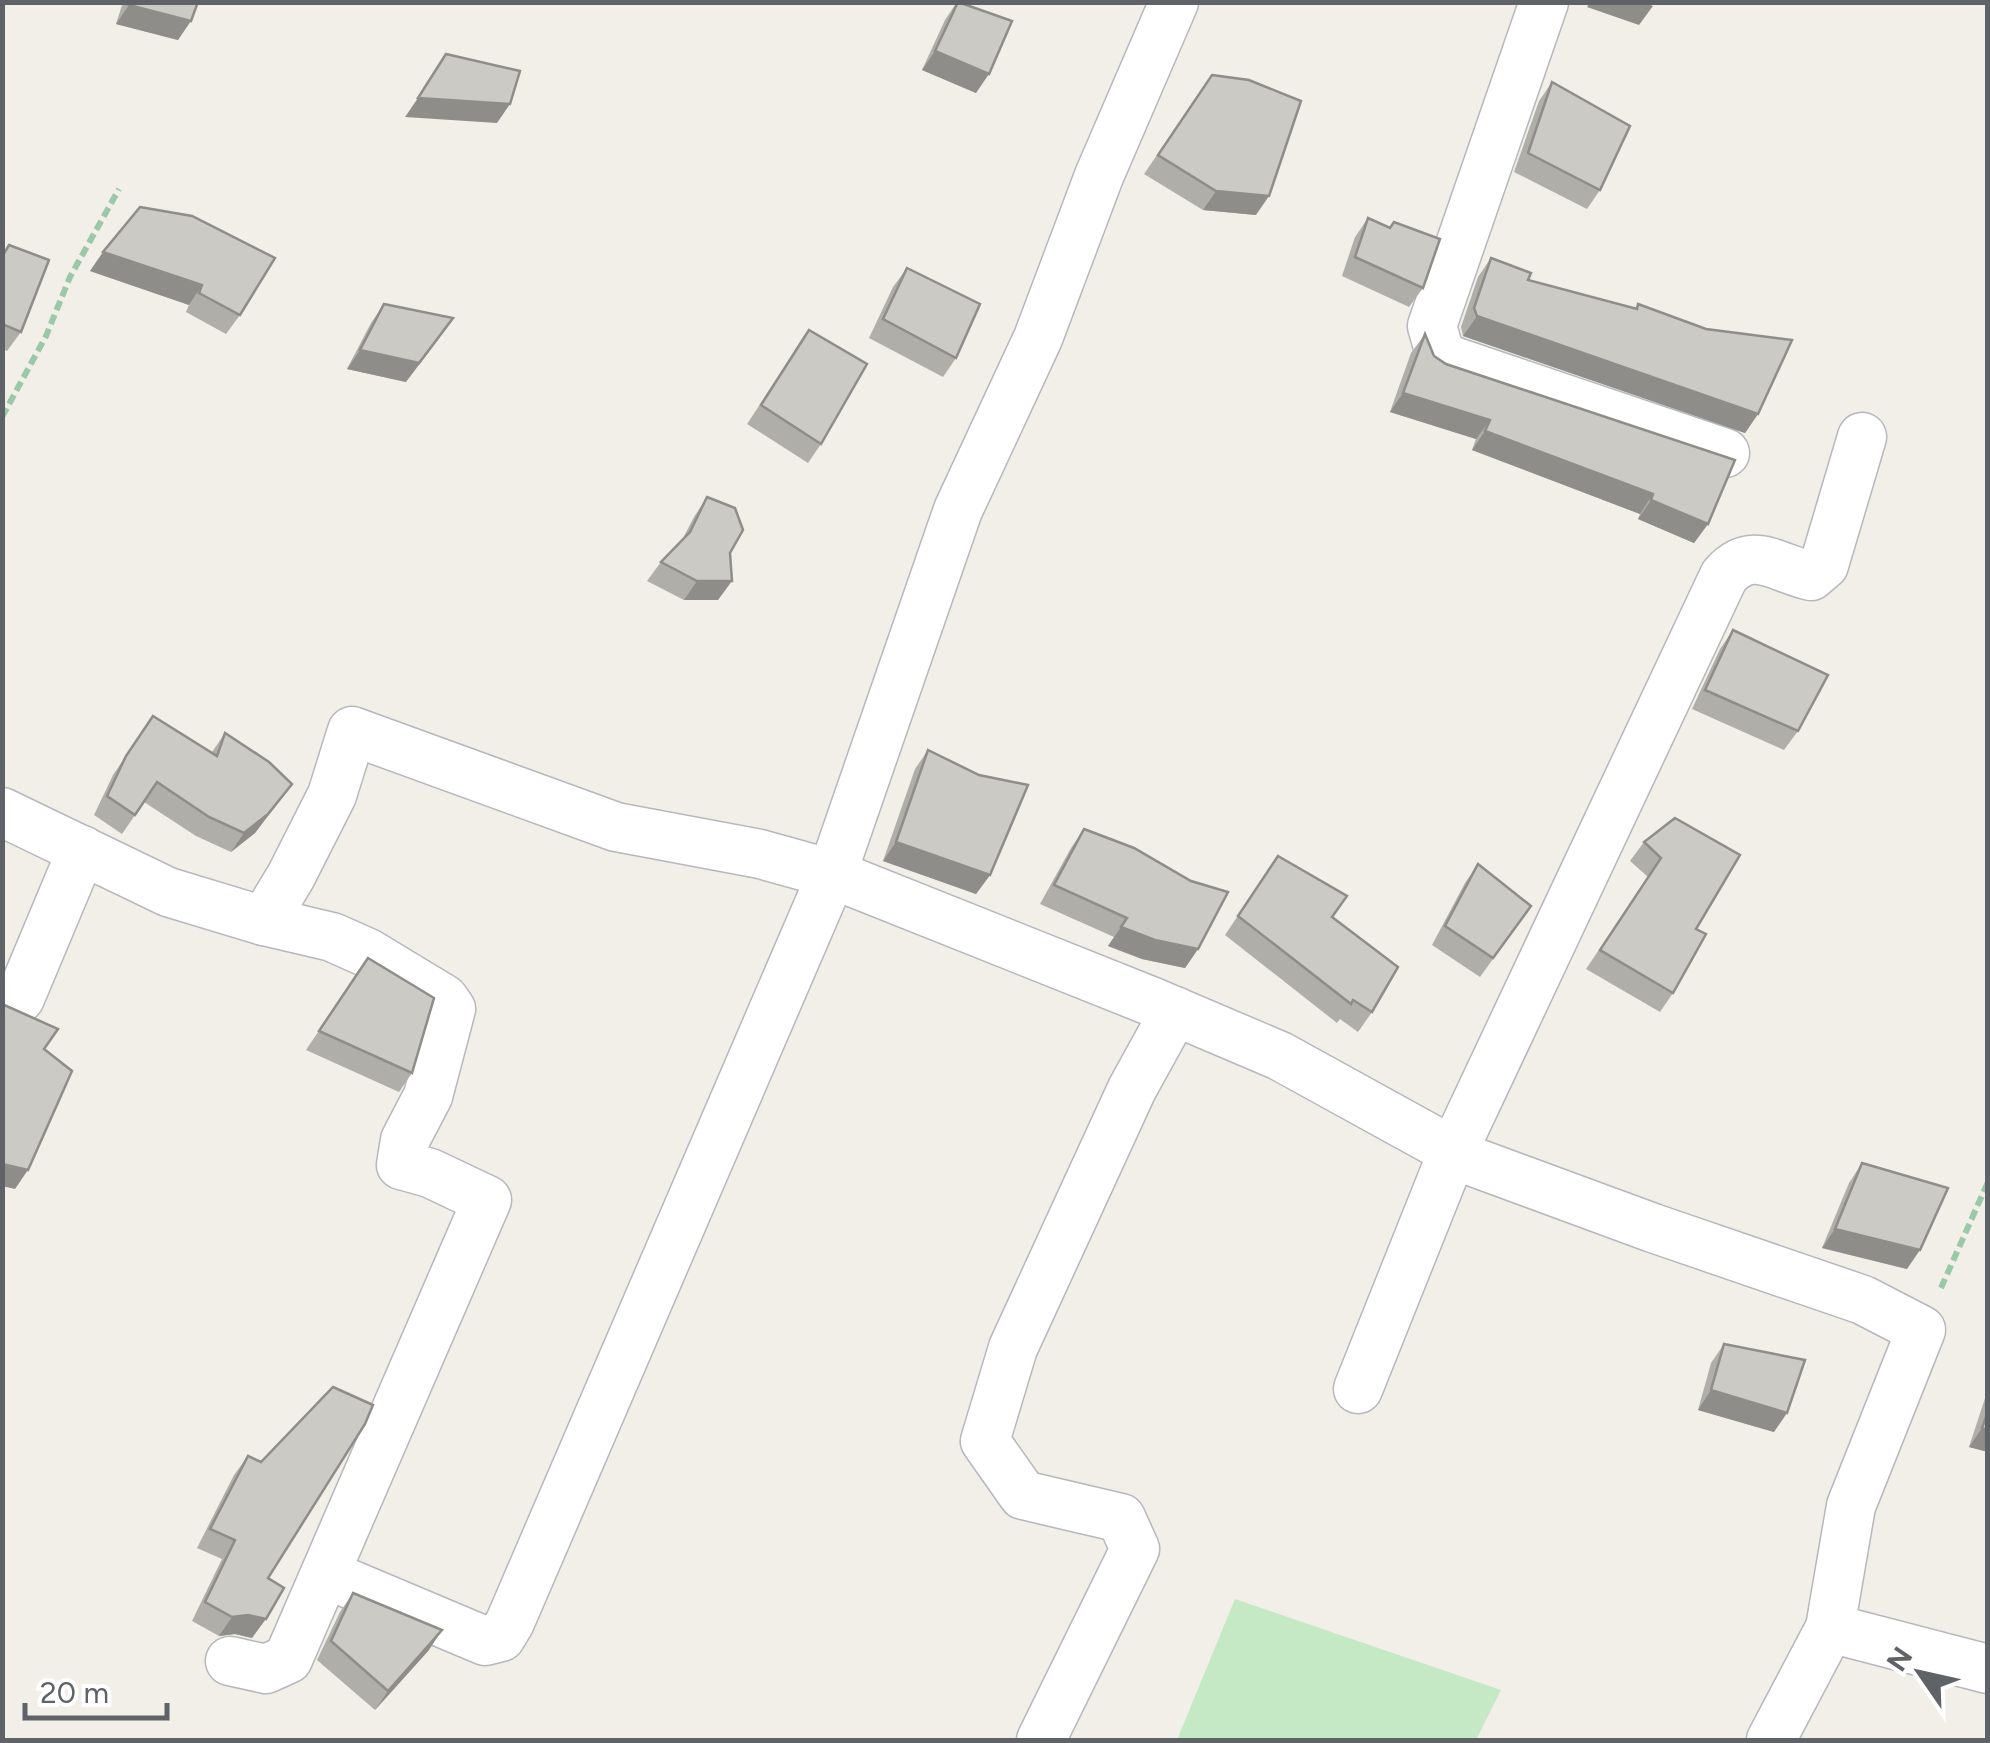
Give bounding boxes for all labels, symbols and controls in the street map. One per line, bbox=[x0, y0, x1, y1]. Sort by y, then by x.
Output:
north arrow bbox=[1870, 1623, 1970, 1723]
text: N bbox=[1879, 1641, 1919, 1678]
scale bar bbox=[25, 1658, 168, 1720]
text: 20 m bbox=[40, 1674, 109, 1711]

